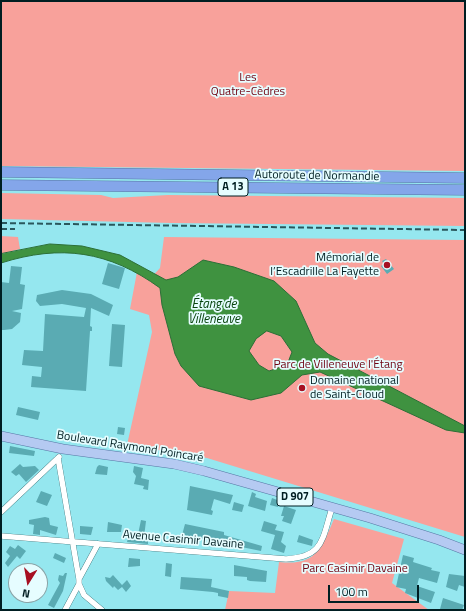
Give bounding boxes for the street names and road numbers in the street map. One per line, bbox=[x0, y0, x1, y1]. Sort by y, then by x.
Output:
street label: Autoroute de Normandie bbox=[254, 168, 380, 184]
road number: A 13 bbox=[218, 178, 248, 196]
street label: Boulevard Raymond Poincaré bbox=[56, 428, 204, 466]
road number: D 907 bbox=[277, 488, 313, 506]
street label: Avenue Casimir Davaine bbox=[122, 528, 244, 552]

